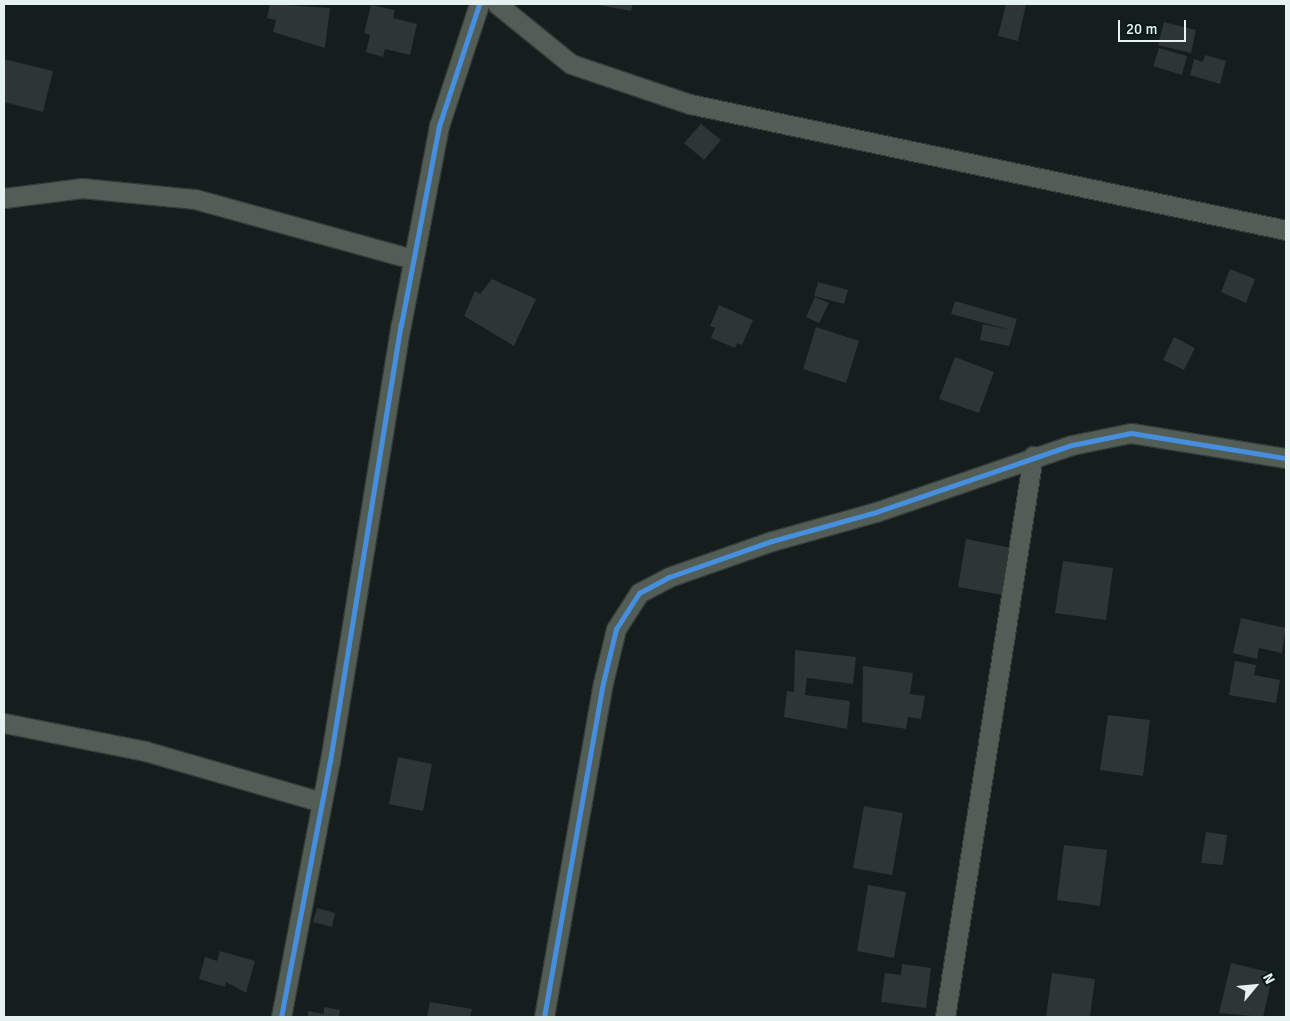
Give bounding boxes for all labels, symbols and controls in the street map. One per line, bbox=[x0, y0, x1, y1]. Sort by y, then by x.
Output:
scale bar bbox=[1120, 10, 1188, 42]
text: 20 m bbox=[1126, 20, 1157, 38]
north arrow bbox=[1230, 961, 1280, 1011]
text: N bbox=[1259, 970, 1278, 987]

